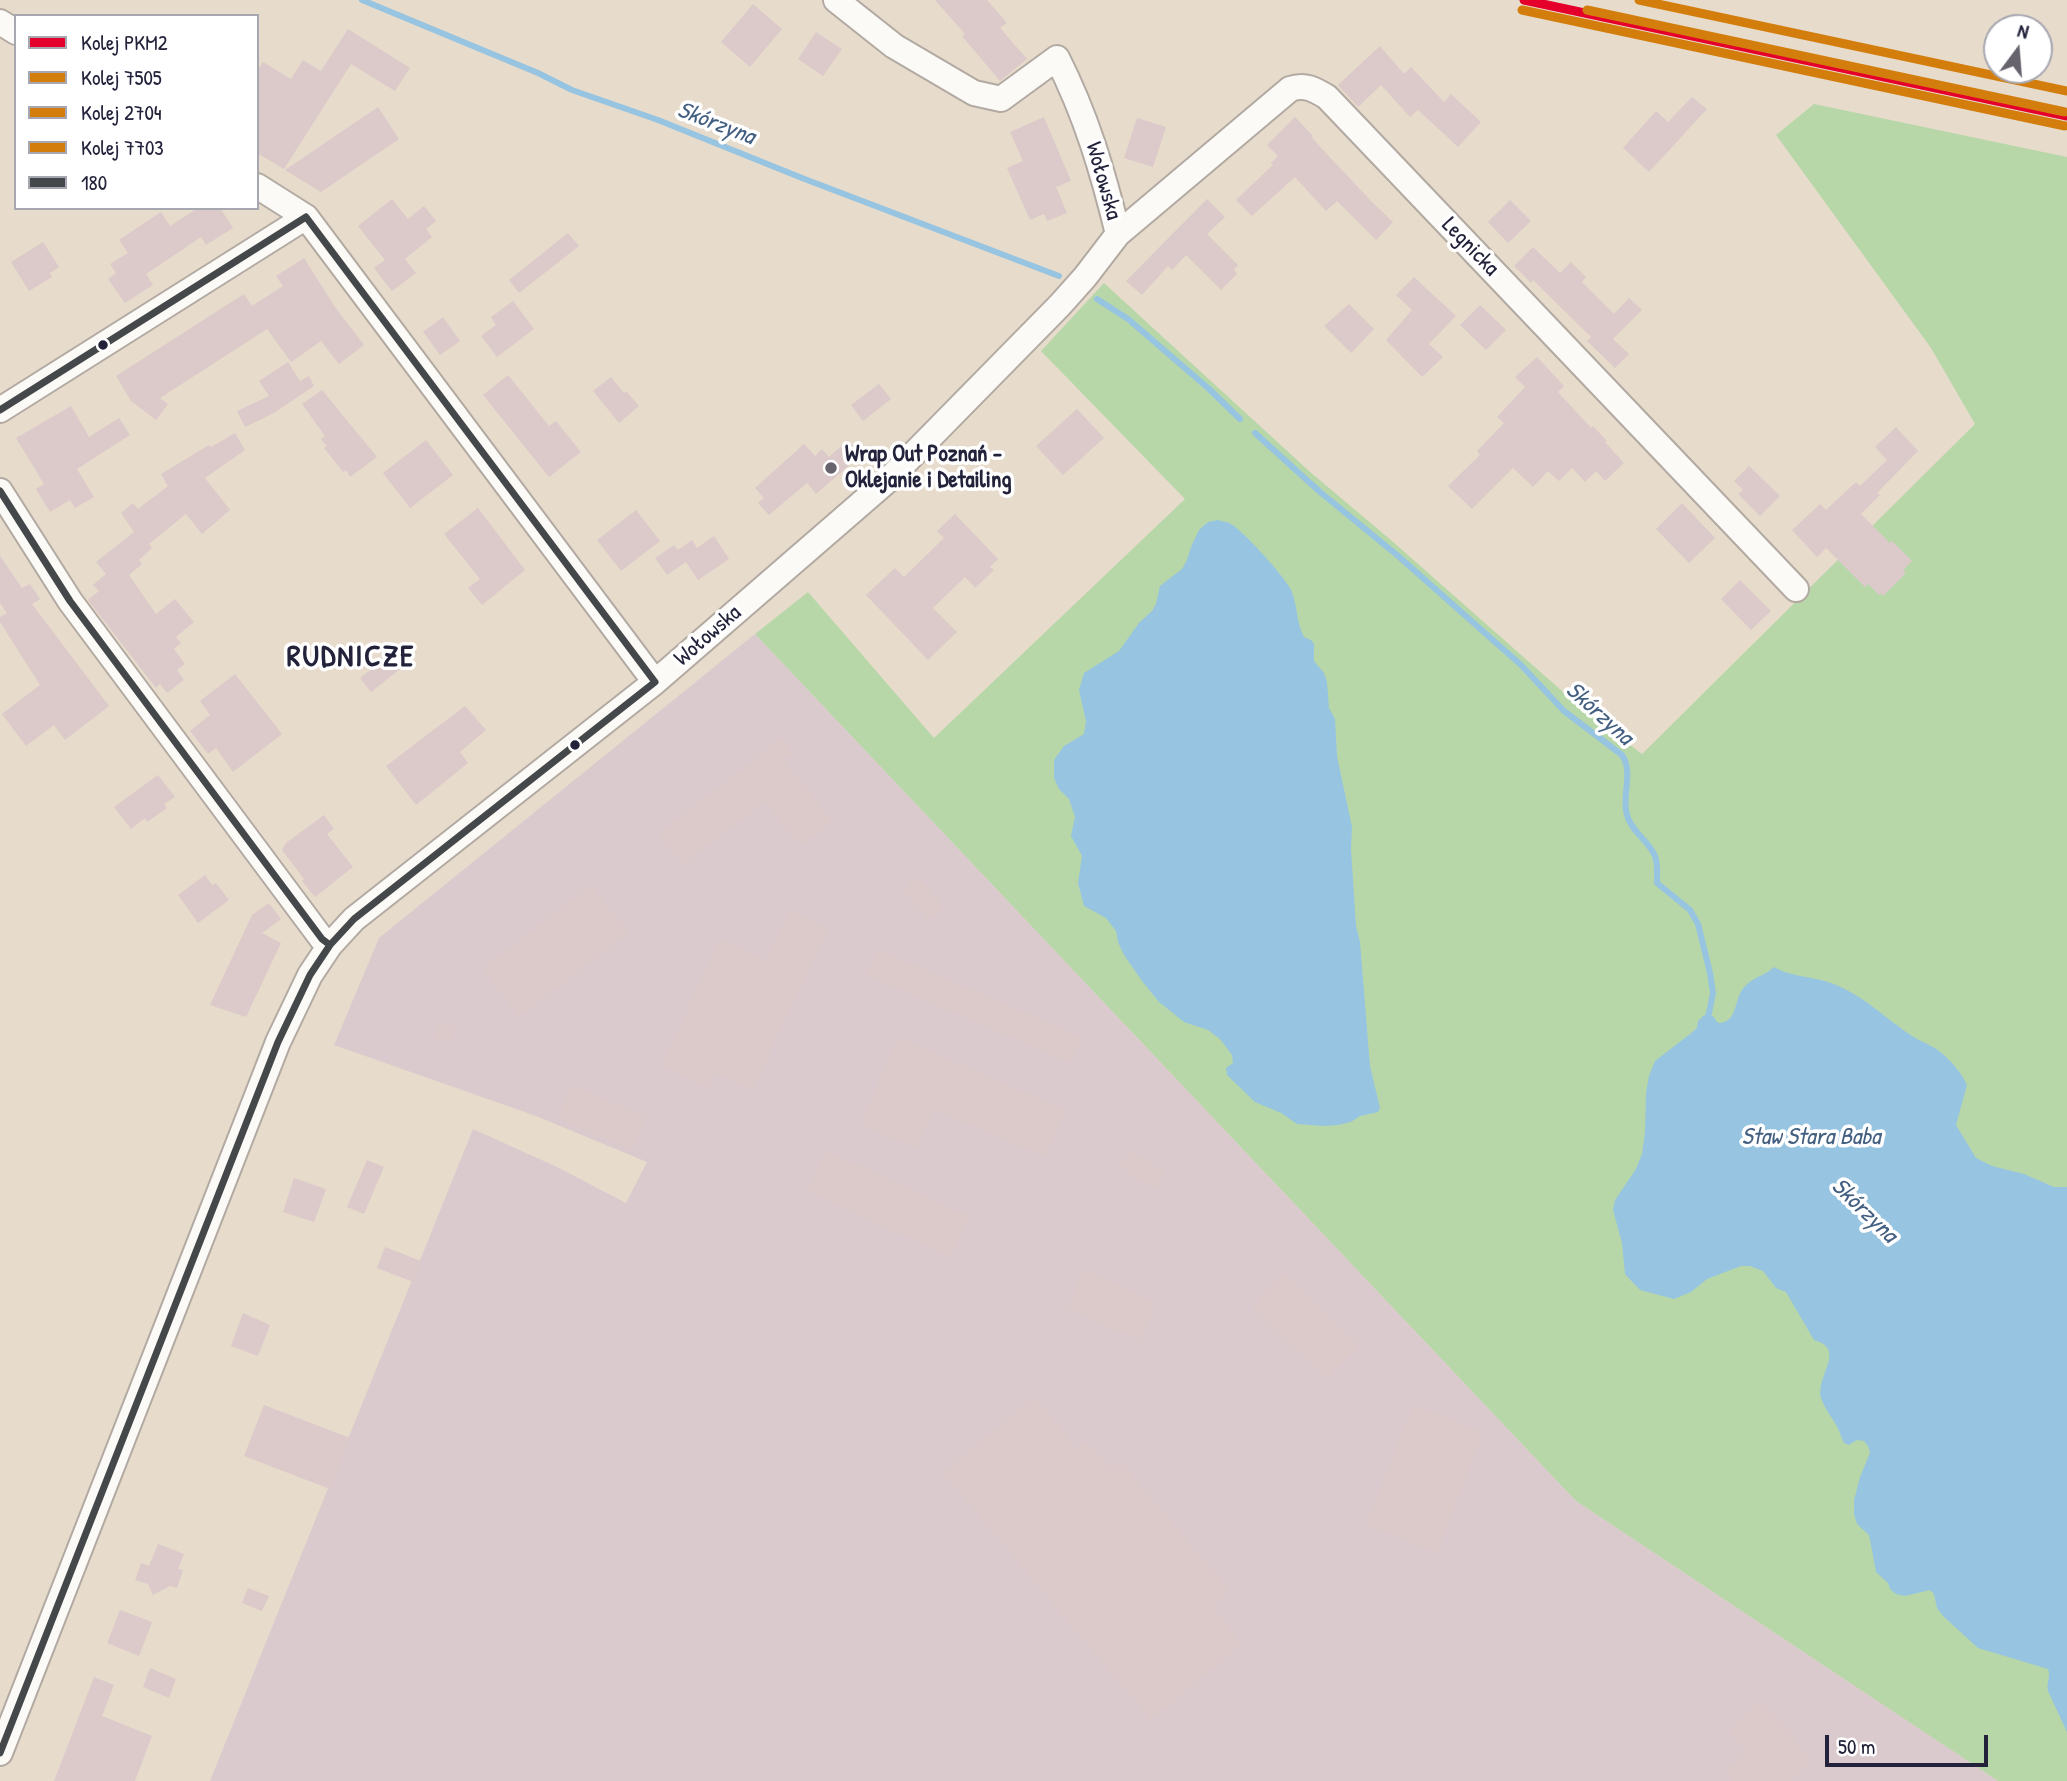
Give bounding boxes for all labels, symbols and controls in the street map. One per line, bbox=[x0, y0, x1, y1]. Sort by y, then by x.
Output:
legend bbox=[14, 14, 259, 210]
north arrow bbox=[1983, 14, 2053, 84]
text: N bbox=[2015, 17, 2032, 45]
text: Kolej PKM2 bbox=[81, 28, 168, 57]
text: Kolej 7505 bbox=[81, 63, 162, 92]
water label: Skórzyna bbox=[673, 96, 759, 152]
text: Kolej 2704 bbox=[81, 98, 162, 127]
text: Kolej 7703 bbox=[81, 133, 164, 162]
street label: Wołowska bbox=[1079, 139, 1127, 223]
text: 180 bbox=[81, 168, 107, 197]
street label: Legnicka bbox=[1435, 212, 1505, 282]
unlabelled marker bbox=[96, 338, 110, 352]
place label: Wrap Out Poznań - Oklejanie i Detailing bbox=[845, 441, 1012, 495]
marker: Wrap Out Poznań - Oklejanie i Detailing bbox=[823, 460, 839, 476]
street label: Wołowska bbox=[669, 600, 747, 672]
district label: RUDNICZE bbox=[288, 640, 414, 676]
water label: Skórzyna bbox=[1559, 676, 1639, 752]
unlabelled marker bbox=[568, 738, 582, 752]
water label: Staw Stara Baba bbox=[1741, 1124, 1881, 1152]
water label: Skórzyna bbox=[1825, 1173, 1903, 1249]
scale bar bbox=[1829, 1722, 1992, 1766]
text: 50 m bbox=[1838, 1732, 1875, 1761]

